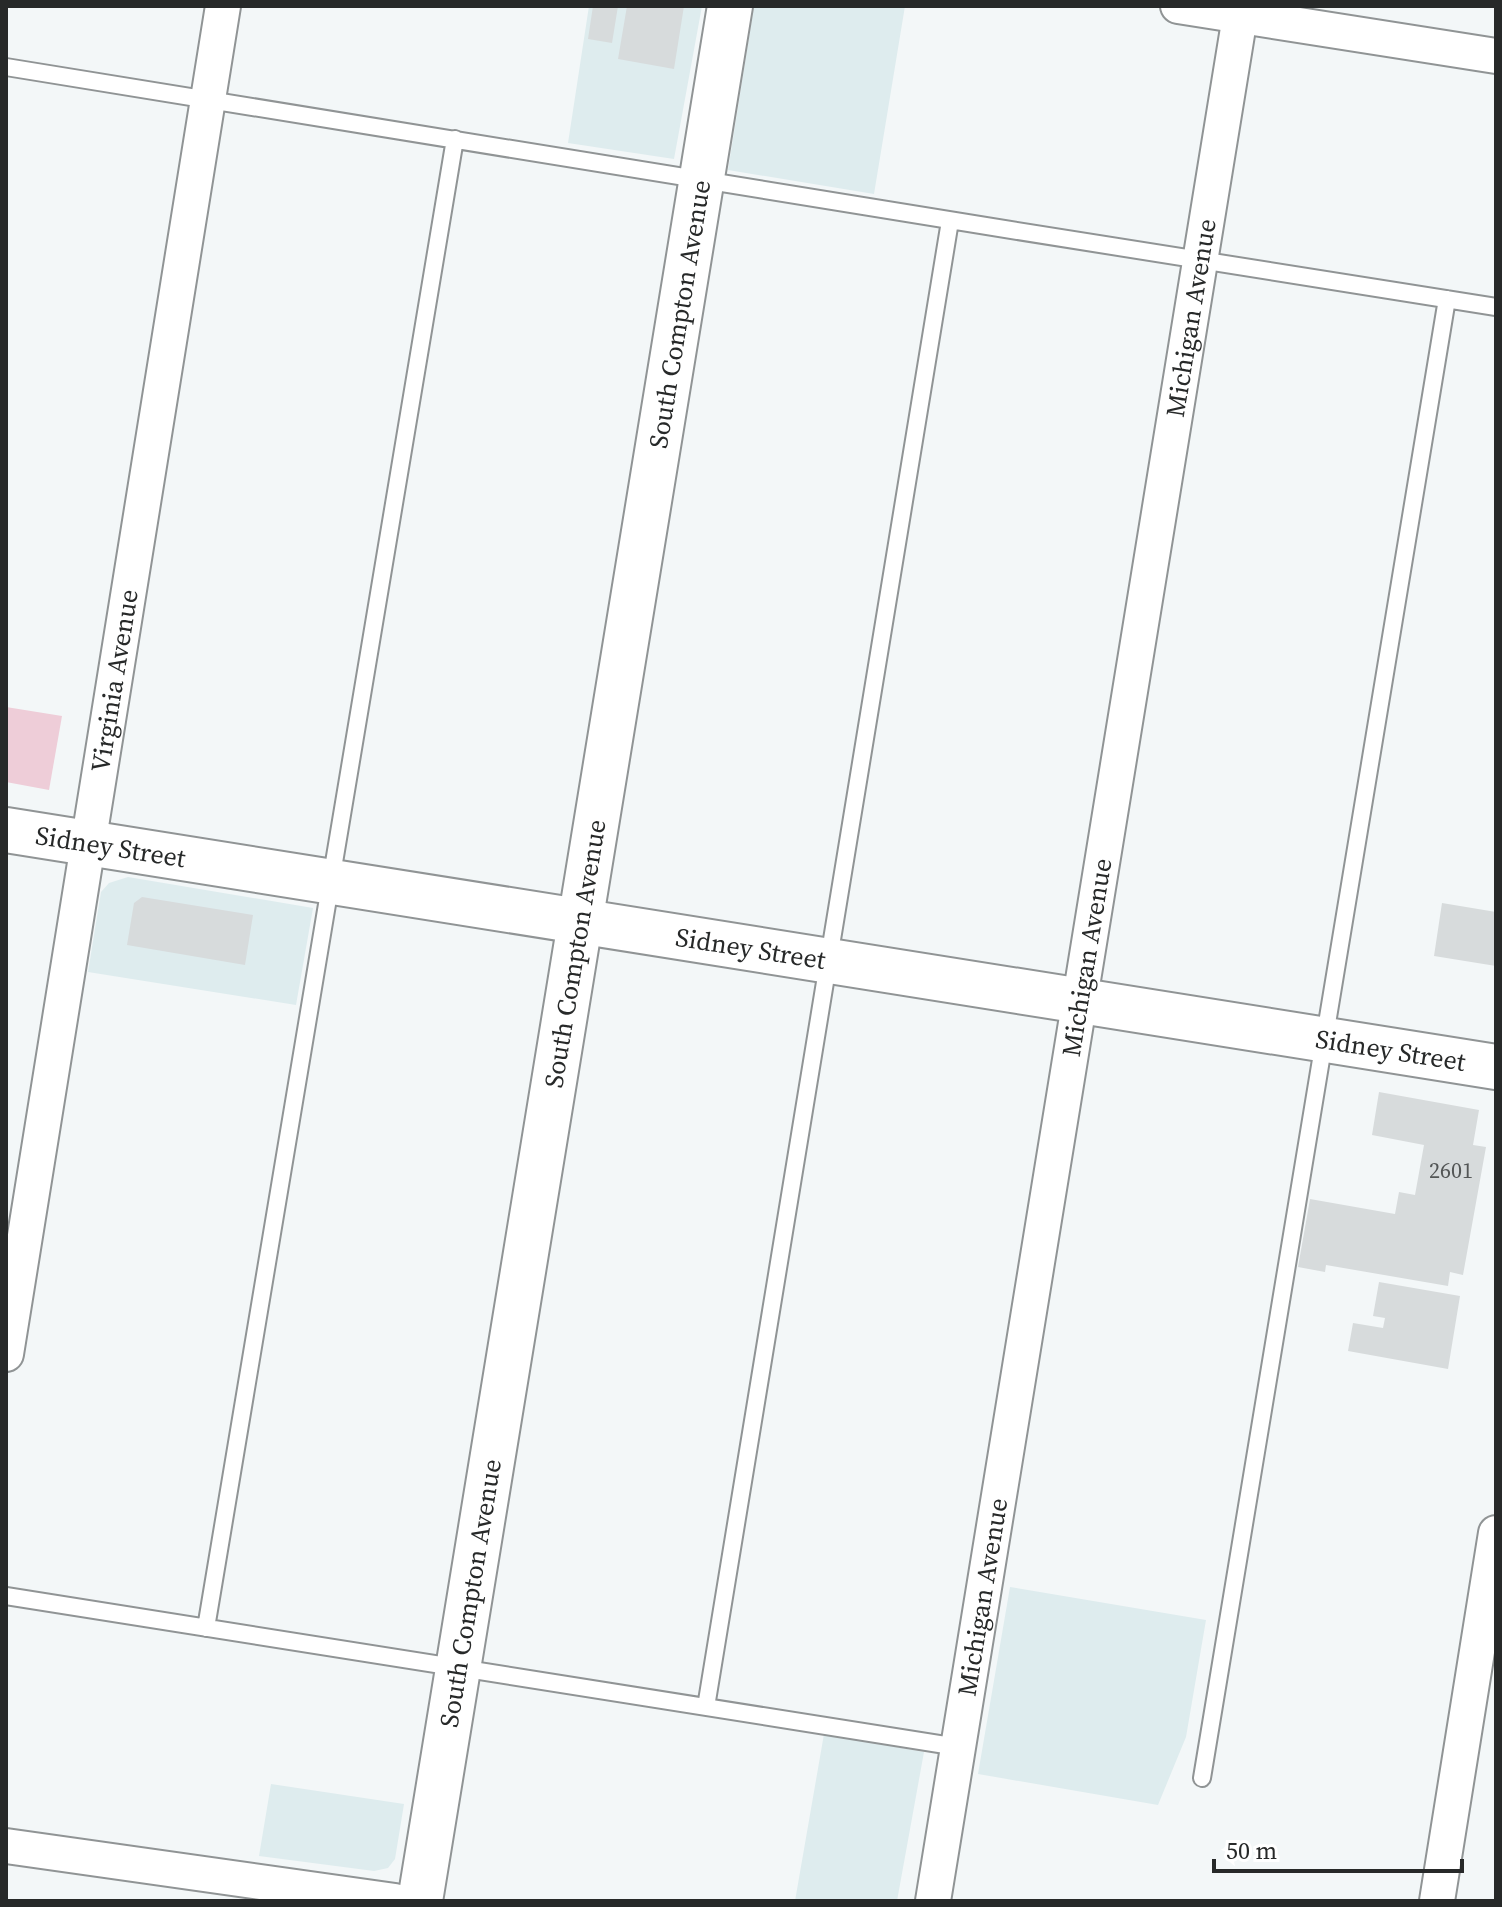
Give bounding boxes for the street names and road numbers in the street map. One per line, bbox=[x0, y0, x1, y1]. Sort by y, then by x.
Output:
street label: South Compton Avenue bbox=[640, 177, 719, 451]
street label: Michigan Avenue bbox=[1157, 216, 1225, 420]
street label: Virginia Avenue bbox=[82, 587, 147, 775]
street label: Sidney Street bbox=[33, 817, 189, 876]
street label: South Compton Avenue bbox=[535, 817, 615, 1090]
street label: Michigan Avenue bbox=[1053, 856, 1121, 1059]
street label: Sidney Street bbox=[673, 919, 829, 978]
street label: Sidney Street bbox=[1313, 1021, 1469, 1080]
street label: South Compton Avenue bbox=[431, 1456, 510, 1730]
street label: Michigan Avenue bbox=[949, 1495, 1016, 1699]

